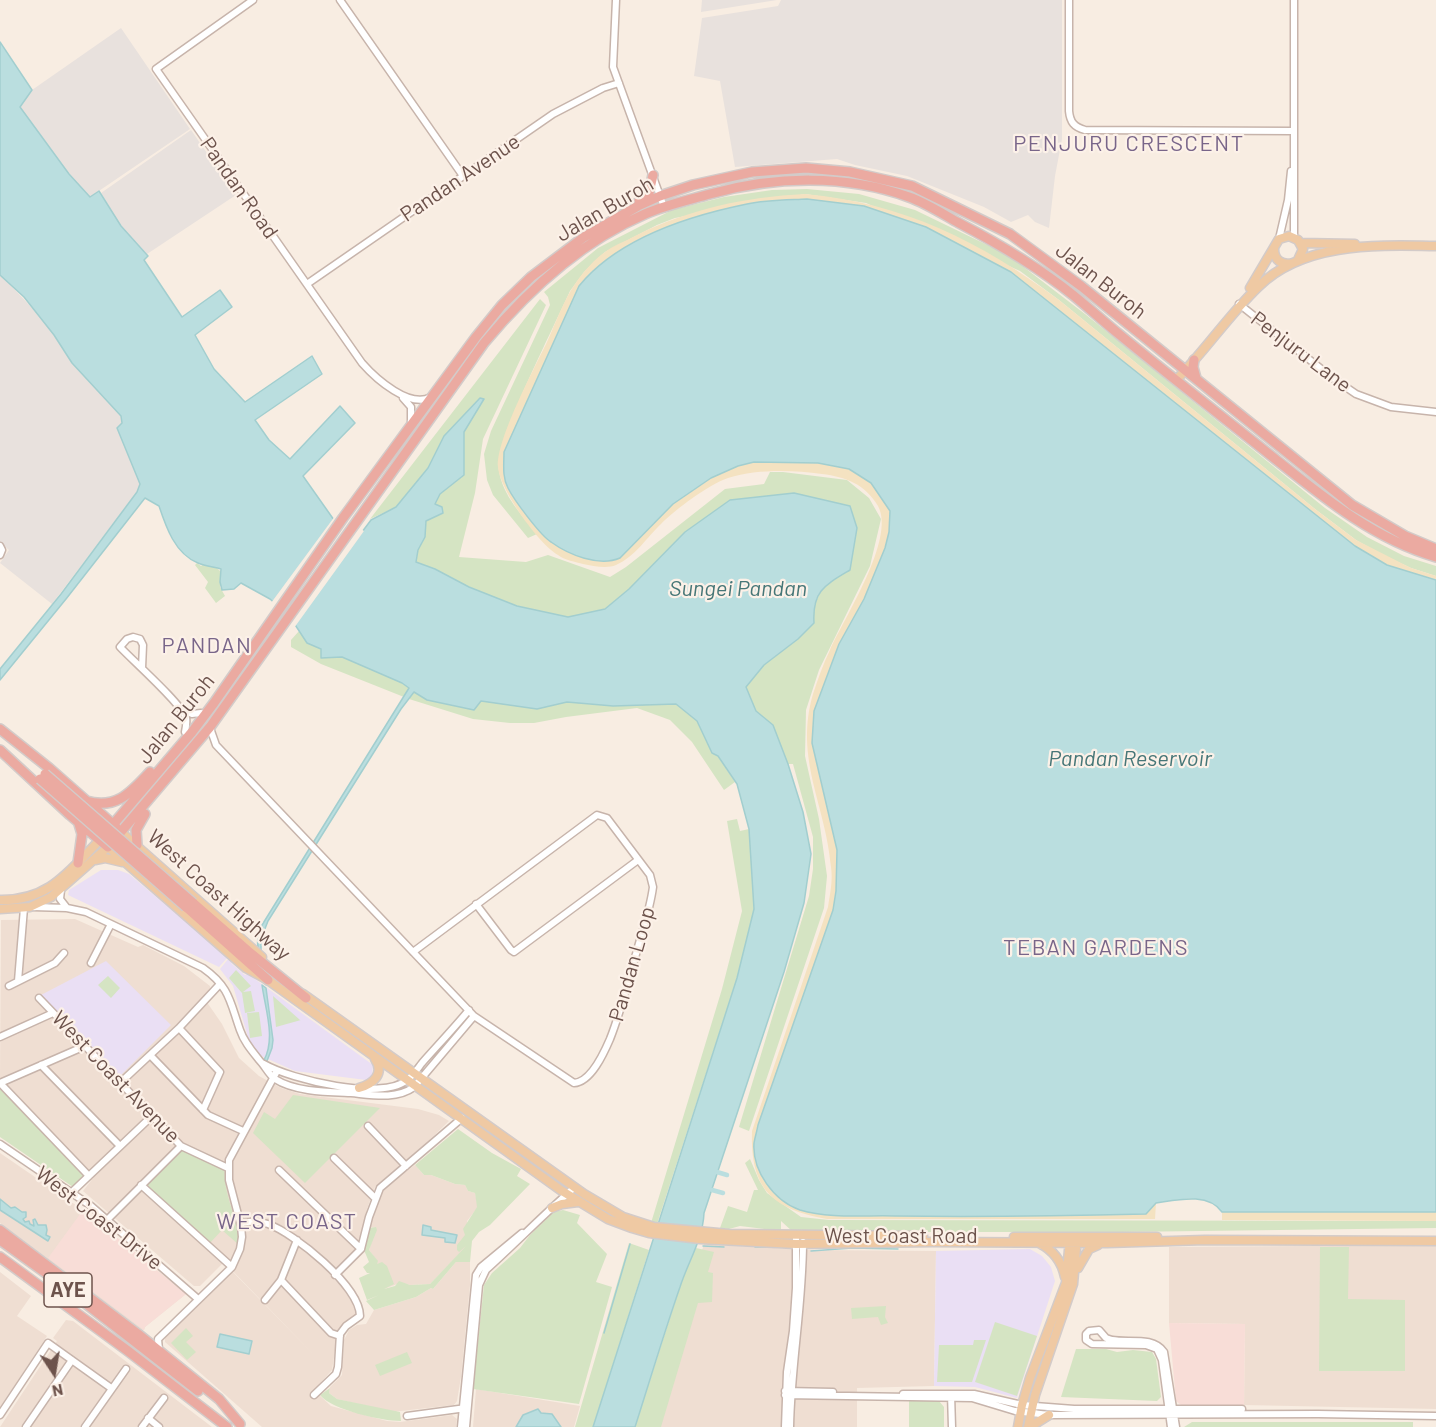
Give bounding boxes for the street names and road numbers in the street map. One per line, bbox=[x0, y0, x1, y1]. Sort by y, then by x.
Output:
street label: Pandan Avenue bbox=[395, 129, 525, 227]
street label: Pandan Road bbox=[195, 132, 283, 244]
street label: Jalan Buroh bbox=[552, 171, 658, 247]
street label: Jalan Buroh bbox=[1051, 238, 1151, 324]
street label: Penjuru Lane bbox=[1246, 306, 1356, 398]
street label: Jalan Buroh bbox=[132, 669, 220, 769]
street label: West Coast Highway bbox=[142, 824, 296, 966]
street label: Pandan Loop bbox=[604, 904, 660, 1024]
street label: West Coast Avenue bbox=[47, 1006, 185, 1148]
street label: West Coast Drive bbox=[31, 1161, 167, 1275]
street label: West Coast Road bbox=[824, 1223, 978, 1249]
road number: AYE bbox=[44, 1273, 92, 1307]

